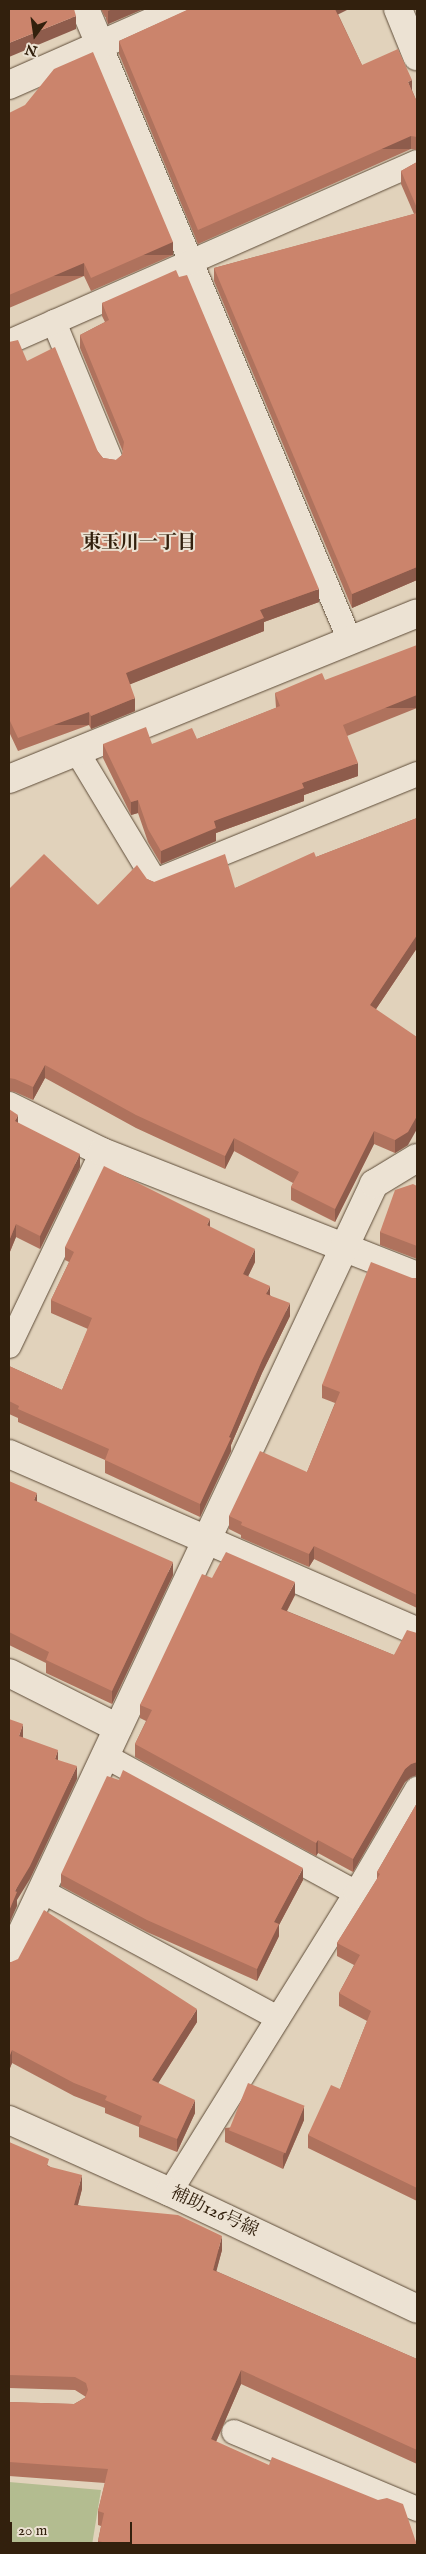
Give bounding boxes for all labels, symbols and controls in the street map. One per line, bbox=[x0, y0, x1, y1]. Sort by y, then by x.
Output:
north arrow bbox=[10, 10, 60, 60]
text: N bbox=[23, 39, 39, 60]
district label: 東玉川一丁目 bbox=[82, 533, 196, 555]
street label: 補助126号線 bbox=[167, 2183, 261, 2243]
scale bar bbox=[12, 2512, 135, 2544]
text: 20 m bbox=[18, 2521, 47, 2540]

